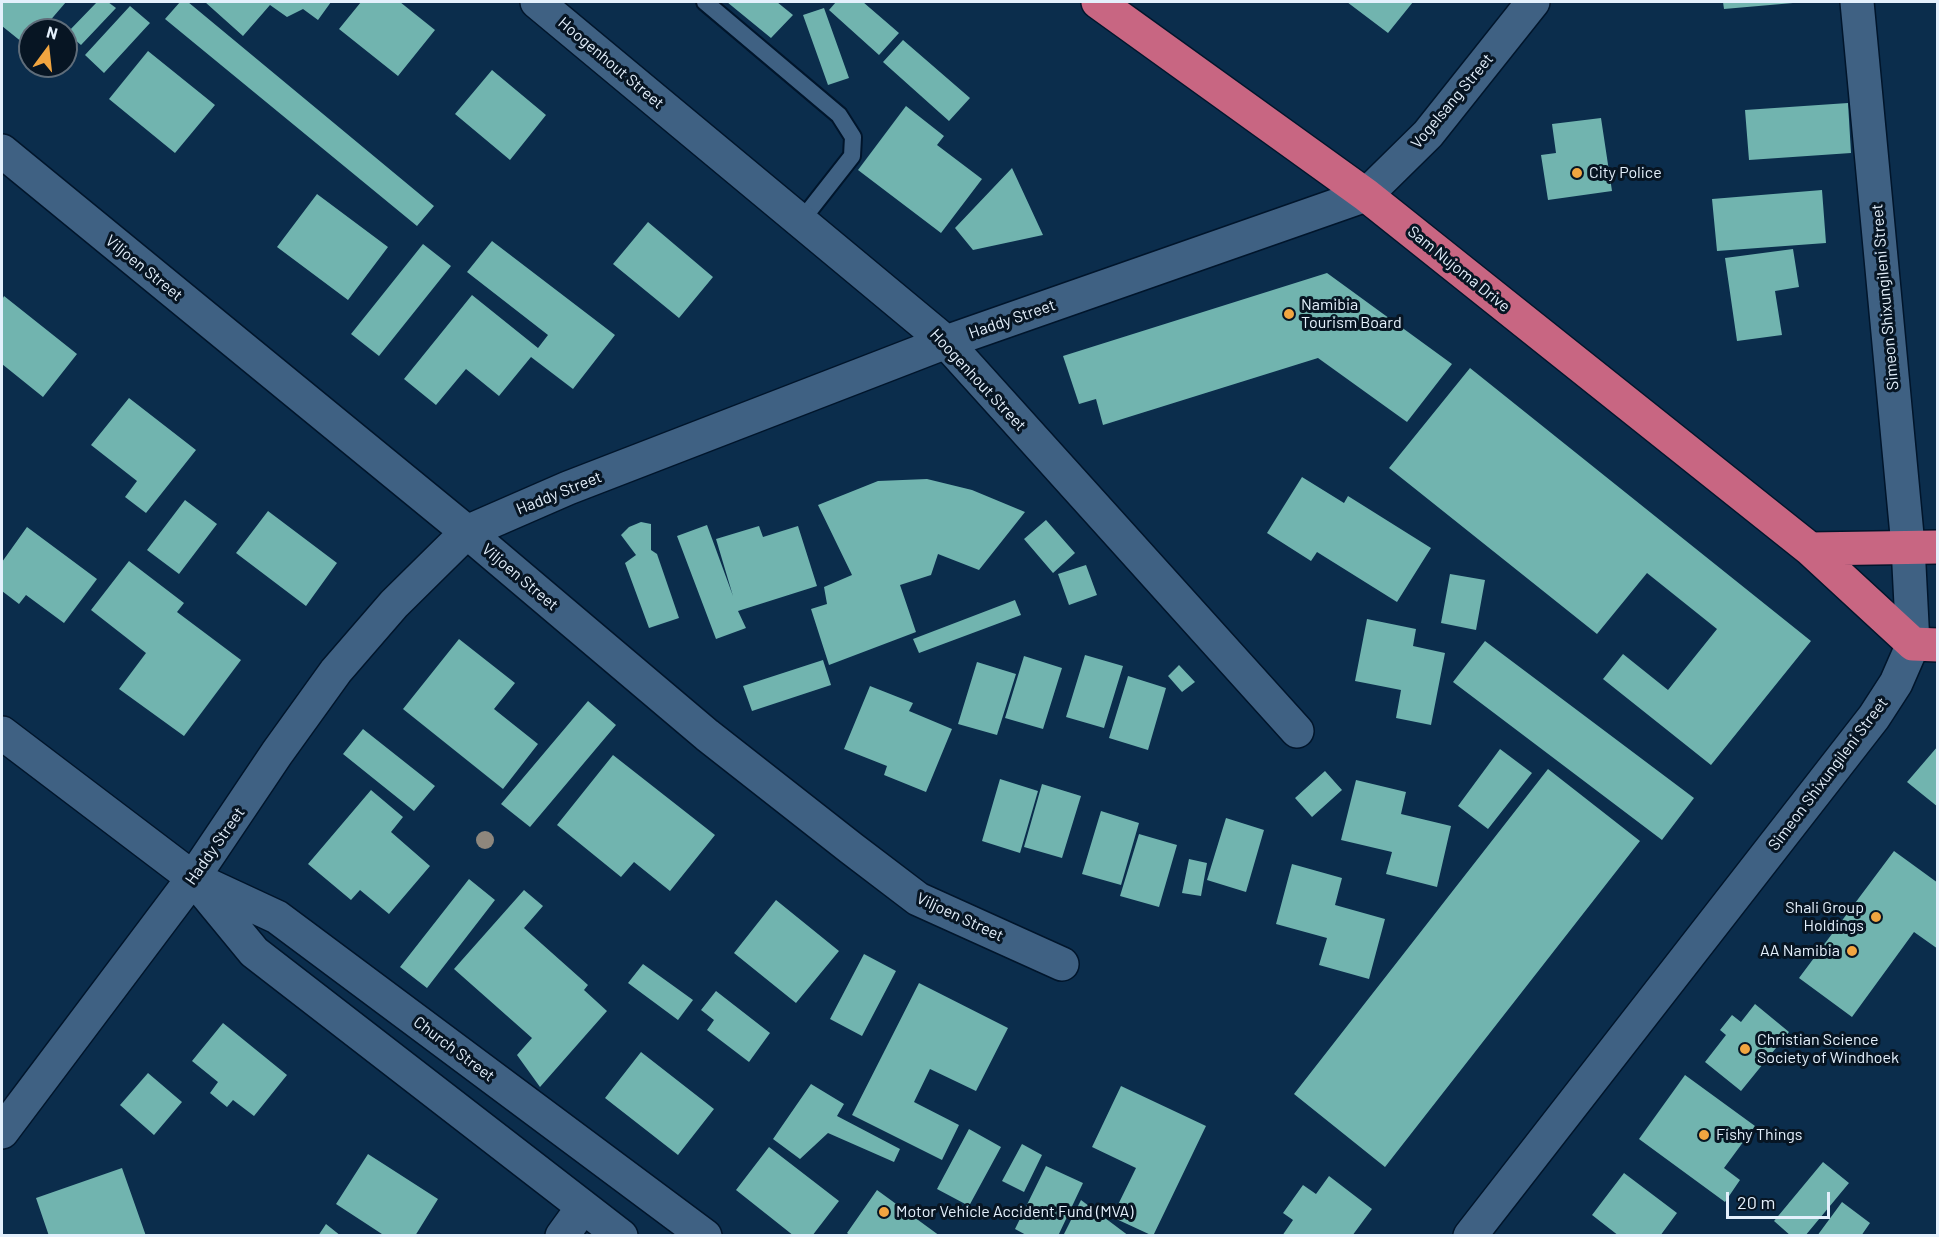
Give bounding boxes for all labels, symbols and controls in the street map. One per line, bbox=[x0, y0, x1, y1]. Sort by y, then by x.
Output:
street label: Hoogenhout Street bbox=[554, 13, 668, 113]
north arrow bbox=[18, 18, 78, 78]
text: N bbox=[45, 22, 60, 43]
street label: Vogelsang Street bbox=[1407, 50, 1497, 152]
place label: City Police bbox=[1589, 163, 1662, 183]
marker: City Police bbox=[1570, 166, 1584, 180]
street label: Simeon Shixungileni Street bbox=[1867, 203, 1903, 391]
street label: Sam Nujoma Drive bbox=[1404, 222, 1514, 316]
street label: Viljoen Street bbox=[101, 231, 187, 305]
street label: Haddy Street bbox=[966, 295, 1058, 343]
place label: Namibia Tourism Board bbox=[1301, 295, 1402, 333]
marker: Namibia Tourism Board bbox=[1282, 307, 1296, 321]
street label: Hoogenhout Street bbox=[926, 325, 1030, 435]
street label: Haddy Street bbox=[514, 467, 604, 519]
street label: Viljoen Street bbox=[478, 539, 562, 615]
street label: Simeon Shixungileni Street bbox=[1764, 694, 1892, 854]
street label: Haddy Street bbox=[181, 803, 249, 889]
street label: Viljoen Street bbox=[913, 888, 1007, 946]
place label: Shali Group Holdings bbox=[1785, 898, 1864, 936]
marker: Shali Group Holdings bbox=[1869, 910, 1883, 924]
place label: AA Namibia bbox=[1760, 941, 1840, 961]
marker: AA Namibia bbox=[1845, 944, 1859, 958]
street label: Church Street bbox=[410, 1012, 498, 1086]
place label: Christian Science Society of Windhoek bbox=[1757, 1030, 1899, 1068]
marker: Christian Science Society of Windhoek bbox=[1738, 1042, 1752, 1056]
place label: Fishy Things bbox=[1716, 1125, 1802, 1145]
marker: Fishy Things bbox=[1697, 1128, 1711, 1142]
scale bar bbox=[1729, 1180, 1832, 1218]
text: 20 m bbox=[1737, 1191, 1775, 1213]
place label: Motor Vehicle Accident Fund (MVA) bbox=[896, 1202, 1133, 1222]
marker: Motor Vehicle Accident Fund (MVA) bbox=[877, 1205, 891, 1219]

